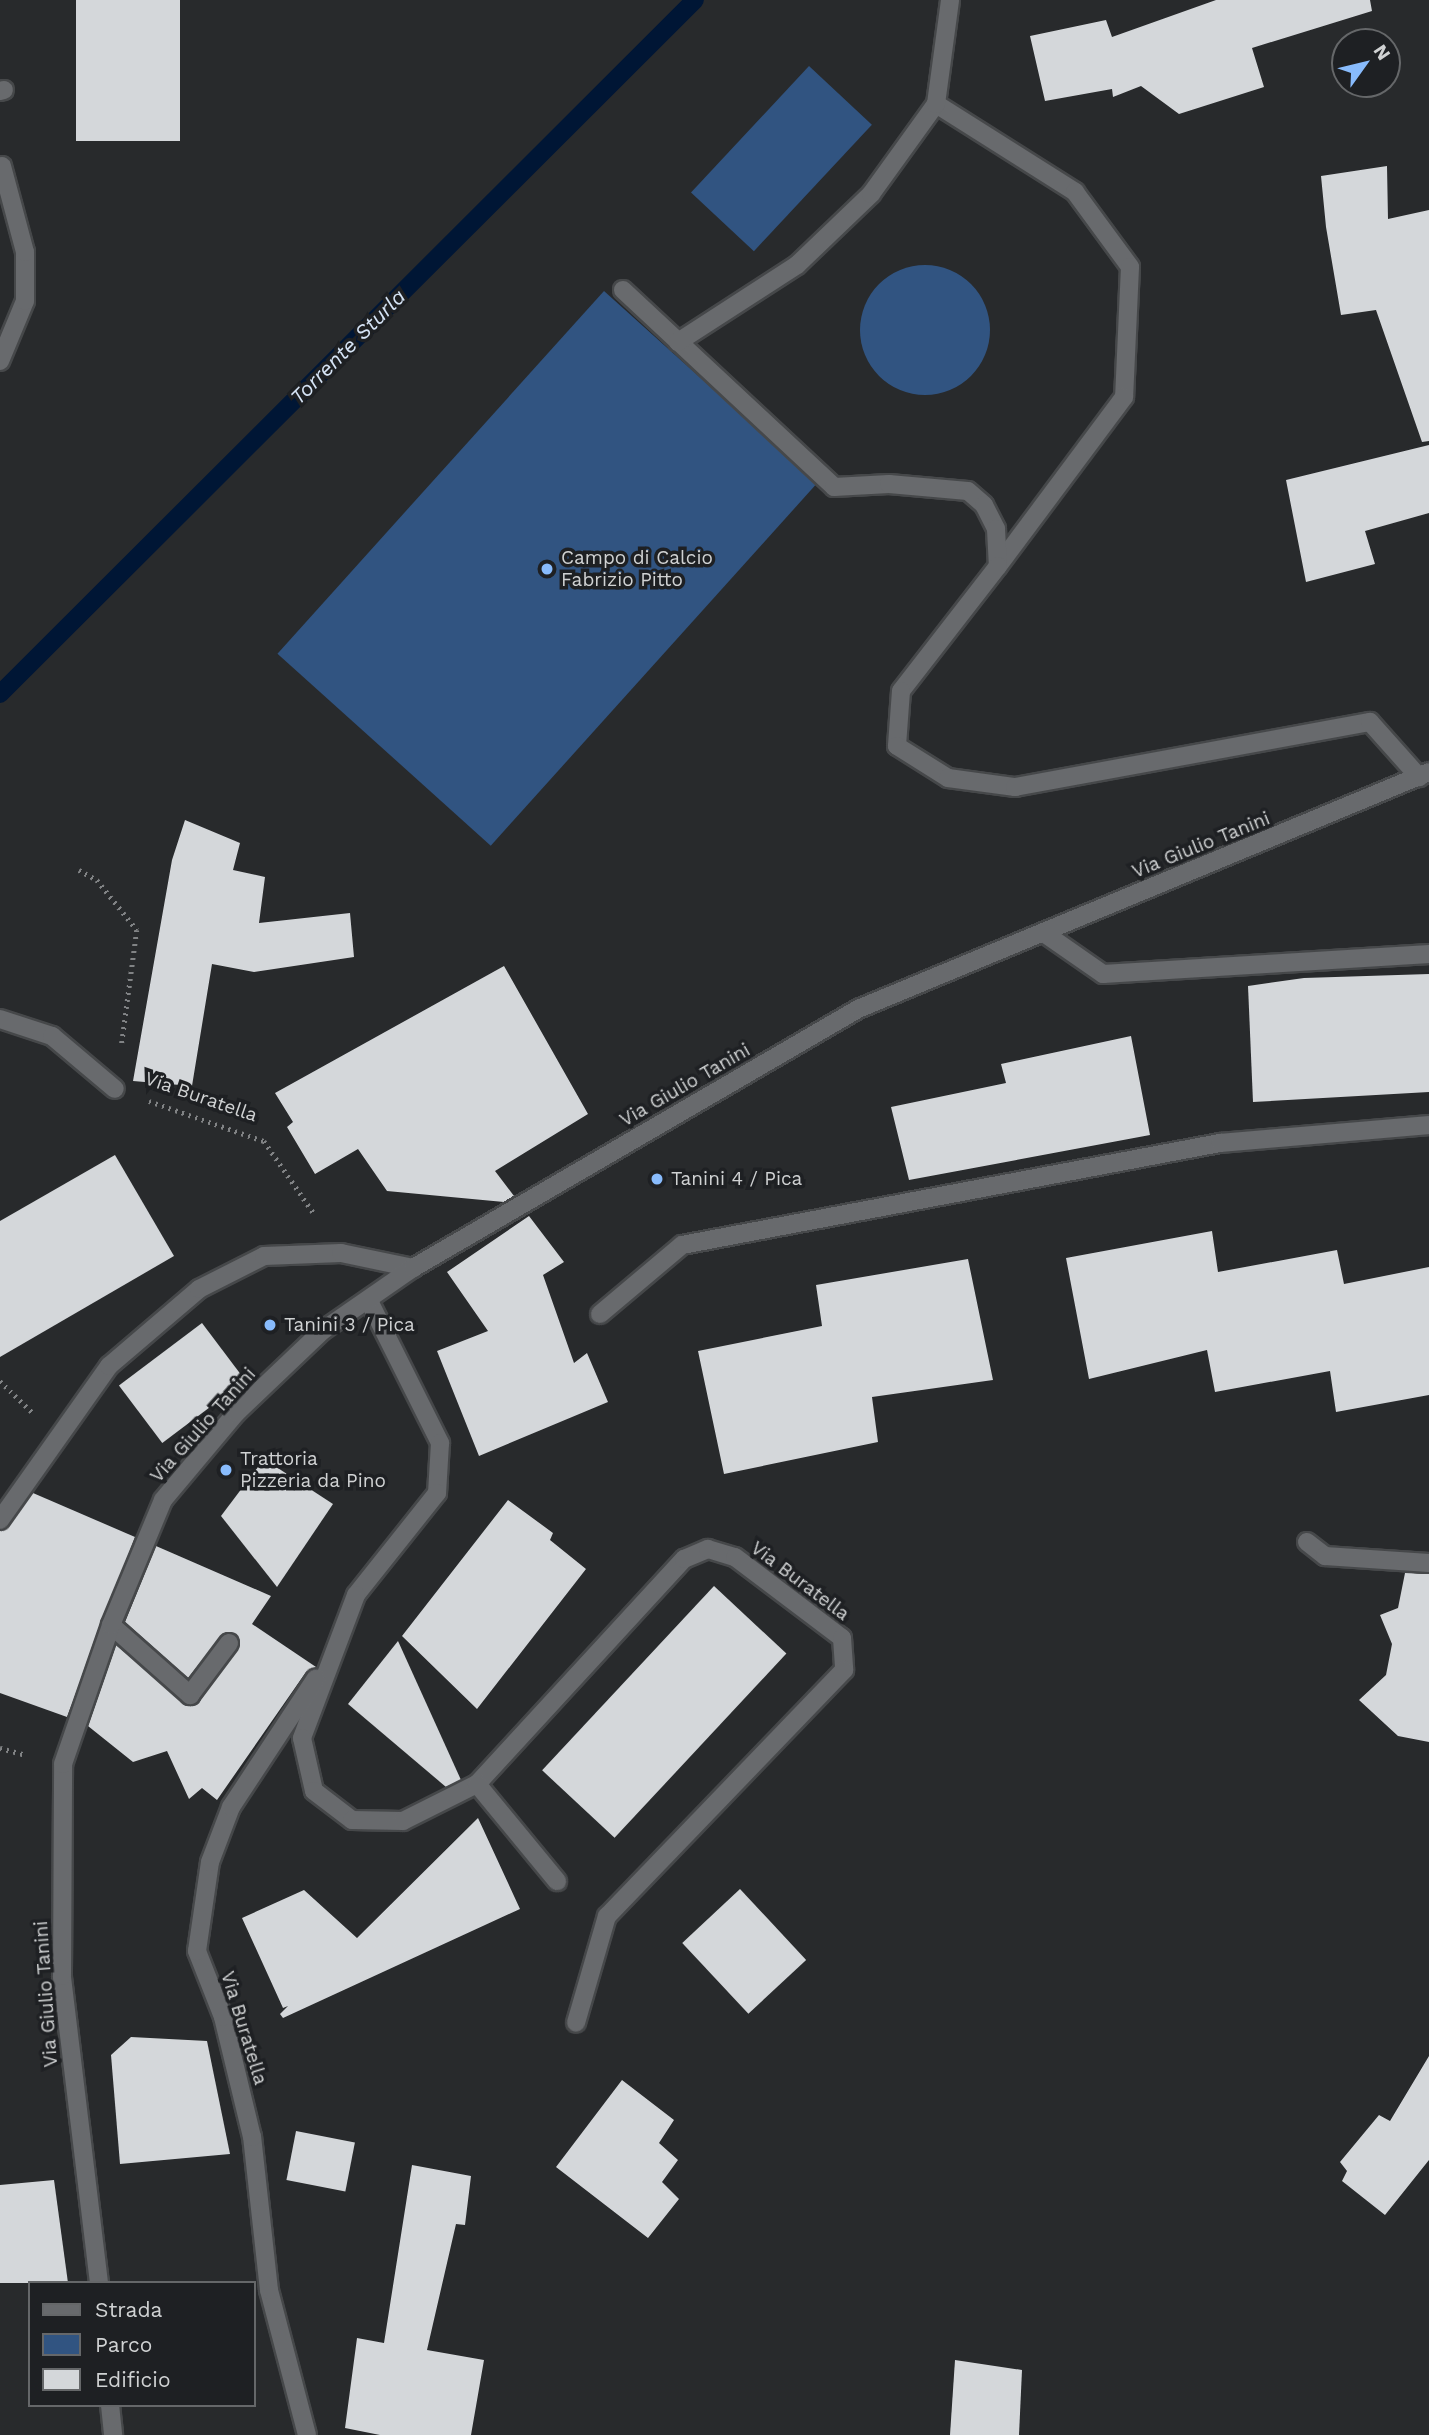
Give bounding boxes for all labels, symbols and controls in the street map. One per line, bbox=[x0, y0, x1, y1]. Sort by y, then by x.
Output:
north arrow bbox=[1331, 28, 1401, 98]
text: N bbox=[1369, 40, 1396, 64]
water label: Torrente Sturla bbox=[285, 284, 411, 410]
place label: Campo di Calcio Fabrizio Pitto bbox=[561, 547, 713, 591]
marker: Campo di Calcio Fabrizio Pitto bbox=[539, 561, 555, 577]
street label: Via Giulio Tanini bbox=[1128, 807, 1274, 883]
street label: Via Giulio Tanini bbox=[615, 1038, 755, 1132]
street label: Via Buratella bbox=[142, 1067, 260, 1127]
place label: Tanini 4 / Pica bbox=[671, 1168, 802, 1190]
marker: Tanini 4 / Pica bbox=[649, 1171, 665, 1187]
place label: Tanini 3 / Pica bbox=[284, 1314, 415, 1336]
marker: Tanini 3 / Pica bbox=[262, 1317, 278, 1333]
street label: Via Giulio Tanini bbox=[145, 1362, 261, 1488]
place label: Trattoria Pizzeria da Pino bbox=[240, 1448, 387, 1492]
marker: Trattoria Pizzeria da Pino bbox=[218, 1462, 234, 1478]
street label: Via Buratella bbox=[746, 1536, 854, 1626]
street label: Via Giulio Tanini bbox=[29, 1919, 63, 2069]
street label: Via Buratella bbox=[216, 1968, 272, 2088]
legend bbox=[28, 2281, 256, 2407]
text: Strada bbox=[95, 2297, 162, 2322]
text: Parco bbox=[95, 2332, 152, 2357]
text: Edificio bbox=[95, 2367, 171, 2392]

